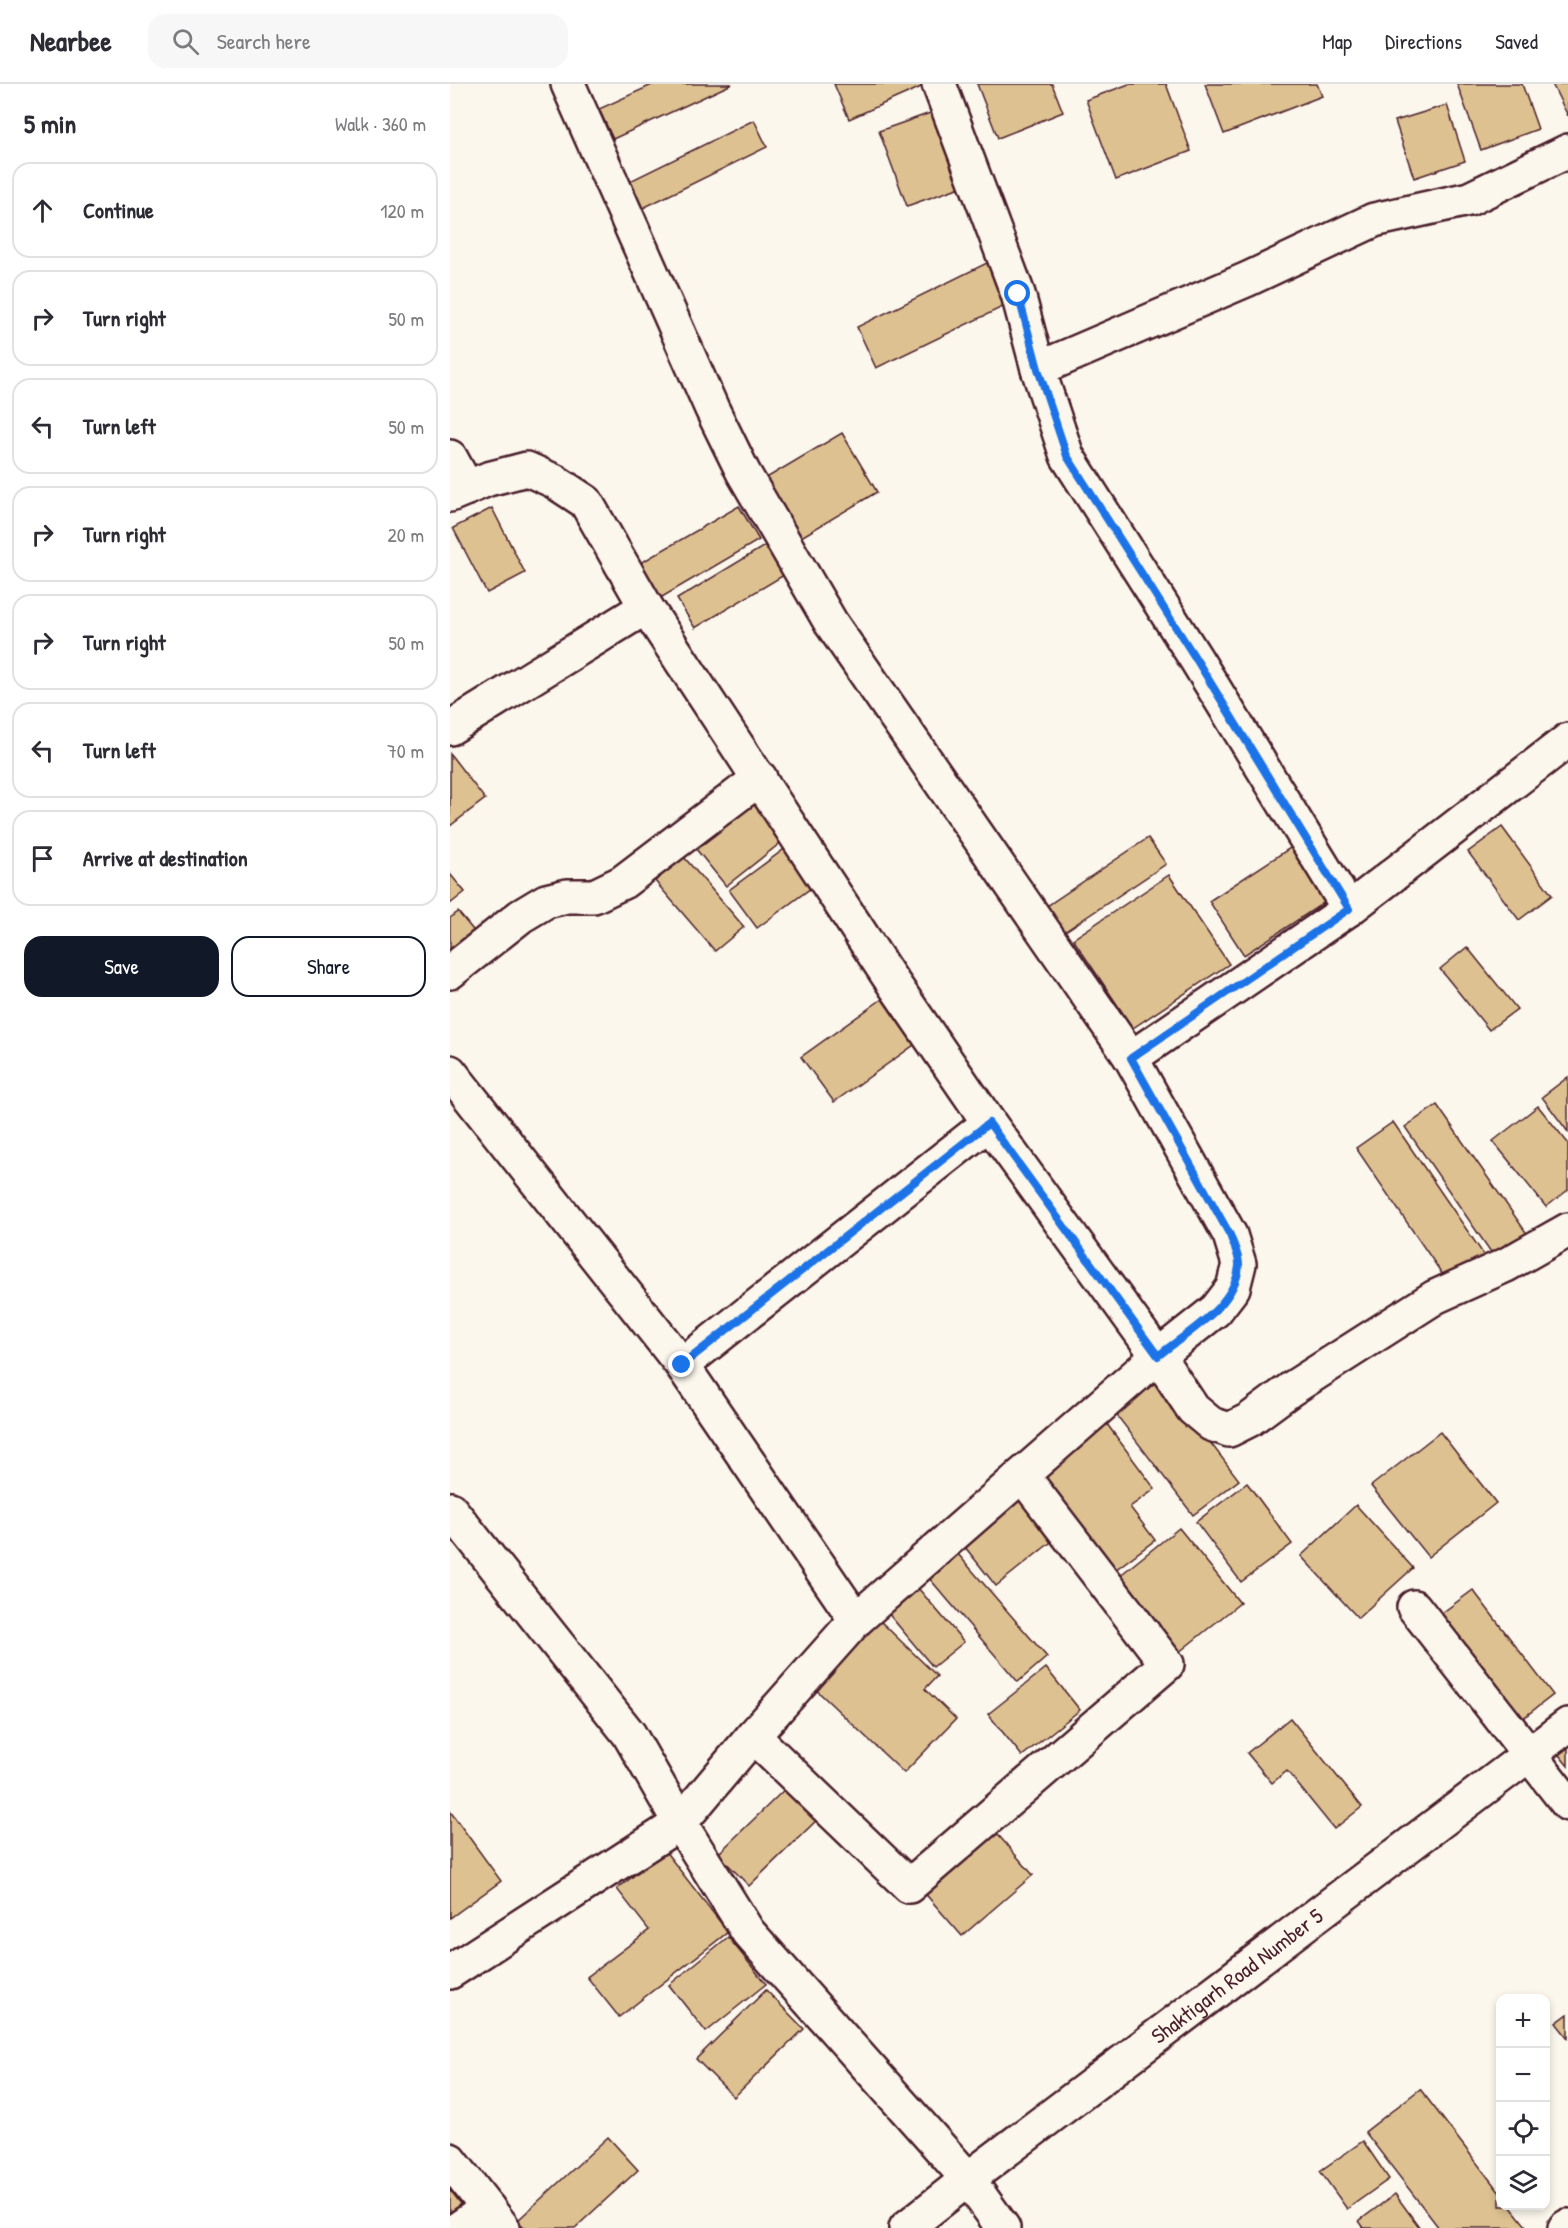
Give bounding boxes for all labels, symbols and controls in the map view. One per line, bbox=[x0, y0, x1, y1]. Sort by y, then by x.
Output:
search box bbox=[148, 14, 568, 68]
text: Nearbee bbox=[30, 22, 112, 60]
icon: search bbox=[169, 25, 202, 58]
text: Search here bbox=[217, 26, 311, 56]
text: Map bbox=[1322, 27, 1352, 56]
text: Directions bbox=[1385, 27, 1462, 56]
text: Saved bbox=[1495, 27, 1538, 56]
text: 5 min bbox=[24, 106, 76, 141]
text: Walk · 360 m bbox=[335, 110, 426, 137]
icon: ahead bbox=[26, 194, 59, 227]
text: Continue bbox=[83, 195, 154, 225]
text: 120 m bbox=[380, 197, 424, 224]
route start bbox=[1004, 280, 1030, 306]
icon: right bbox=[26, 302, 59, 335]
text: Turn right bbox=[83, 303, 166, 333]
text: 50 m bbox=[388, 305, 424, 332]
icon: left bbox=[26, 410, 59, 443]
text: Turn left bbox=[83, 411, 156, 441]
text: 50 m bbox=[388, 413, 424, 440]
icon: right bbox=[26, 518, 59, 551]
text: Turn right bbox=[83, 519, 166, 549]
text: 20 m bbox=[387, 521, 424, 548]
icon: right bbox=[26, 626, 59, 659]
text: Turn right bbox=[83, 627, 166, 657]
text: 50 m bbox=[388, 629, 424, 656]
icon: left bbox=[26, 734, 59, 767]
text: Turn left bbox=[83, 735, 156, 765]
text: 70 m bbox=[387, 737, 424, 764]
icon: arrive bbox=[26, 842, 59, 875]
text: Arrive at destination bbox=[83, 843, 248, 873]
button: Save bbox=[24, 936, 219, 997]
button: Share bbox=[231, 936, 426, 997]
route end bbox=[668, 1351, 694, 1377]
street label: Shaktigarh Road Number 5 bbox=[1145, 1901, 1329, 2050]
map controls bbox=[1496, 1994, 1550, 2210]
button: + bbox=[1496, 1994, 1550, 2048]
button: − bbox=[1496, 2048, 1550, 2102]
button: locate bbox=[1496, 2102, 1550, 2156]
button: layers bbox=[1496, 2156, 1550, 2210]

